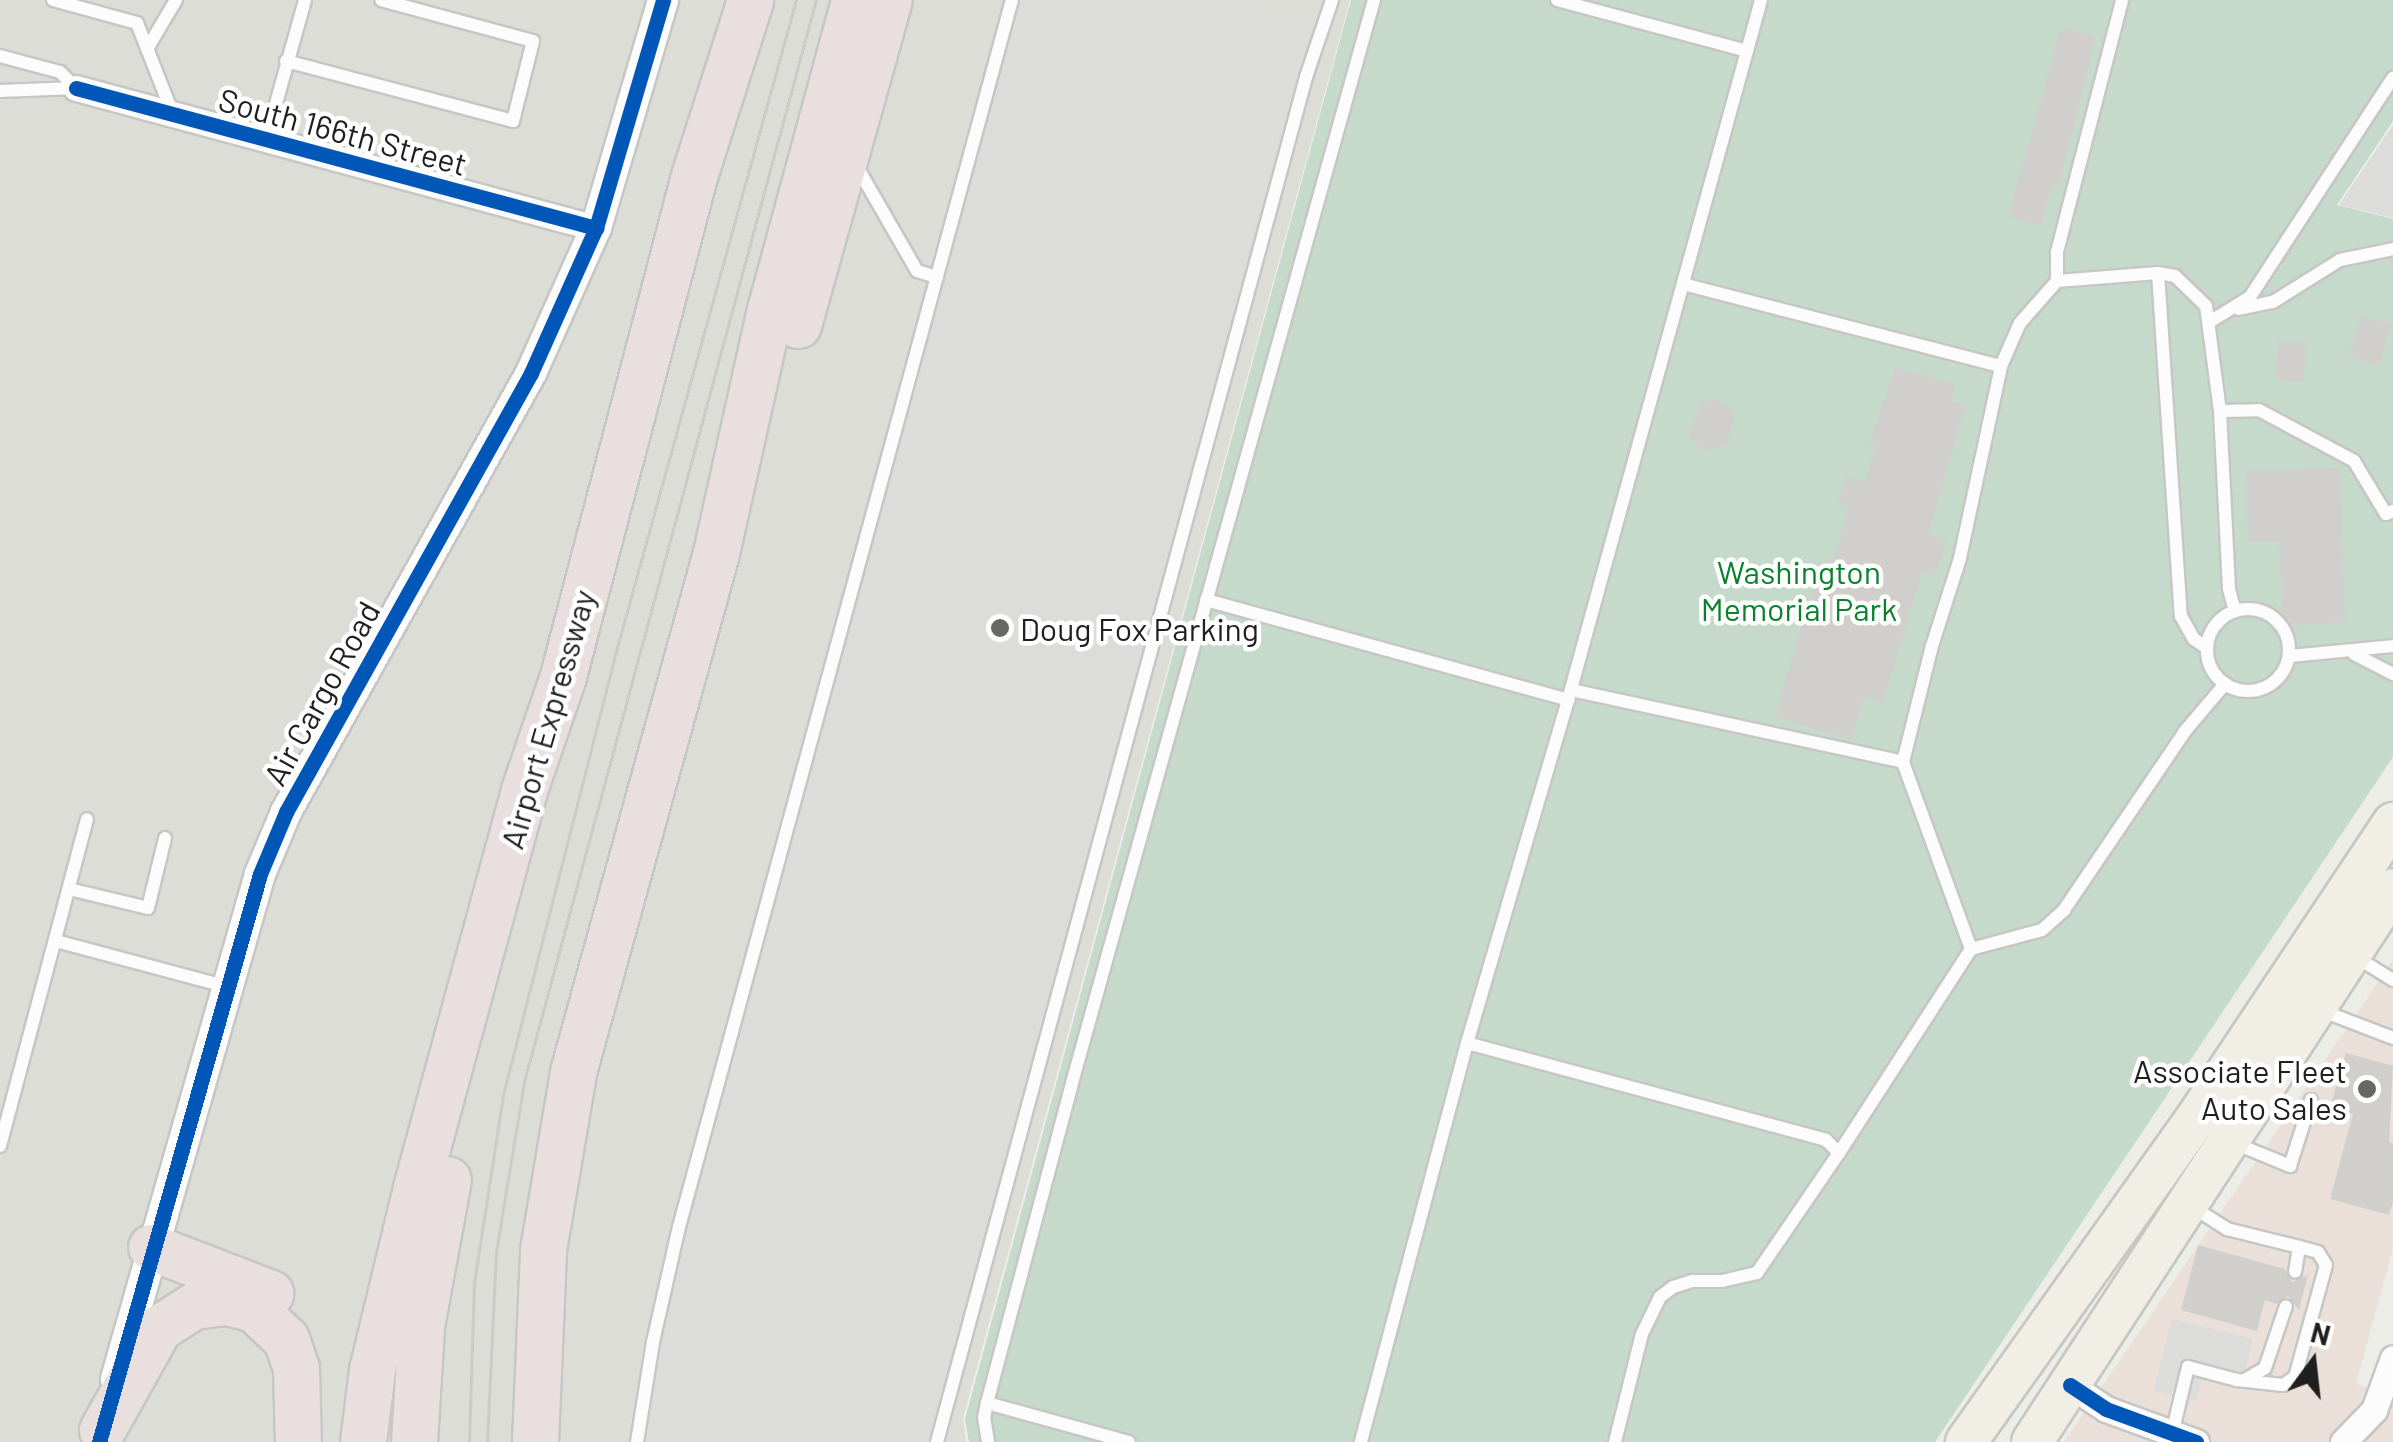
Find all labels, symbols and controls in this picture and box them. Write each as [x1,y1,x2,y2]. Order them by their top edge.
street label: South 166th Street [215,79,471,183]
park label: Washington Memorial Park [1701,553,1897,628]
street label: Airport Expressway [492,585,602,853]
street label: Air Cargo Road [255,594,387,792]
place label: Doug Fox Parking [1020,609,1259,647]
marker: Doug Fox Parking [989,617,1011,639]
place label: Associate Fleet Auto Sales [2133,1052,2347,1127]
marker: Associate Fleet Auto Sales [2356,1078,2378,1100]
north arrow [2263,1312,2363,1412]
text: N [2307,1314,2334,1352]

